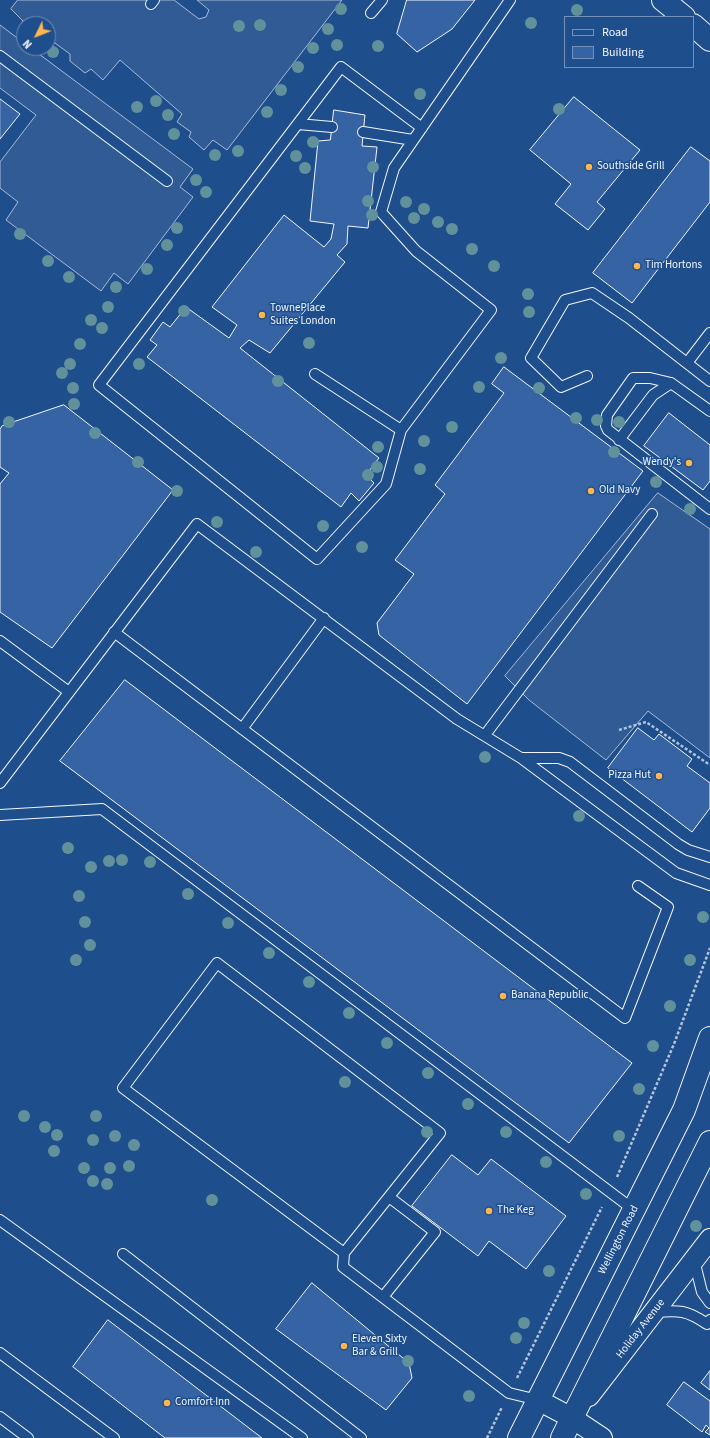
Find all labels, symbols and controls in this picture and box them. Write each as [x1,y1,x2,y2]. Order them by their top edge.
north arrow [16,16,56,56]
legend [564,16,694,68]
text: Road [602,24,628,41]
text: N [20,36,36,52]
text: Building [602,44,644,61]
place label: Southside Grill [597,160,665,174]
marker: Southside Grill [584,162,594,172]
place label: Tim Hortons [645,259,702,273]
marker: Tim Hortons [632,261,642,271]
place label: TownePlace Suites London [270,302,336,328]
marker: TownePlace Suites London [257,310,267,320]
place label: Wendy's [643,456,681,470]
marker: Wendy's [684,458,694,468]
place label: Old Navy [599,484,640,498]
marker: Old Navy [586,486,596,496]
place label: Pizza Hut [608,769,651,783]
marker: Pizza Hut [654,771,664,781]
place label: Banana Republic [511,989,589,1003]
marker: Banana Republic [498,991,508,1001]
street label: Wellington Road [596,1203,642,1277]
place label: The Keg [497,1204,534,1218]
marker: The Keg [484,1206,494,1216]
street label: Holiday Avenue [614,1297,668,1361]
place label: Eleven Sixty Bar & Grill [352,1333,407,1359]
marker: Eleven Sixty Bar & Grill [339,1341,349,1351]
place label: Comfort Inn [175,1396,230,1410]
marker: Comfort Inn [162,1398,172,1408]

